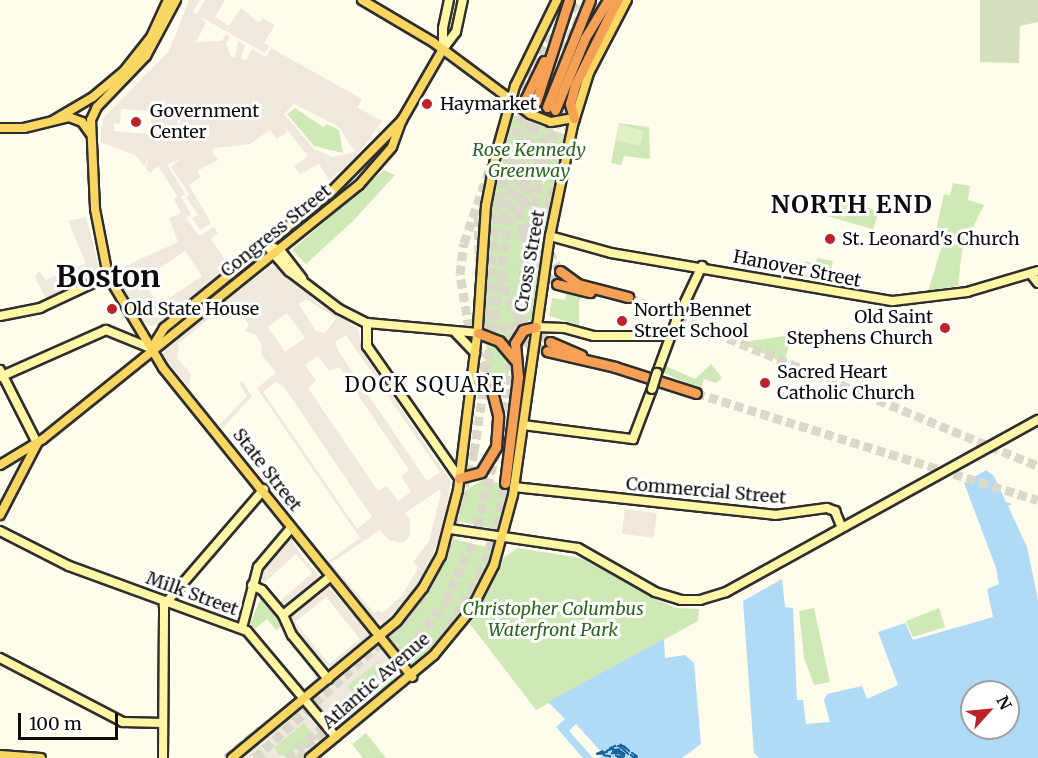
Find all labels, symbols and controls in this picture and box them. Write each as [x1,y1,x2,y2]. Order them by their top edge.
place label: Haymarket [440,93,537,115]
marker: Haymarket [418,95,436,113]
place label: Government Center [150,101,259,144]
marker: Government Center [127,113,145,131]
park label: Rose Kennedy Greenway [472,140,586,182]
street label: Congress Street [217,180,335,282]
district label: NORTH END [771,191,933,219]
street label: Cross Street [510,208,550,314]
place label: St. Leonard's Church [842,228,1020,250]
marker: St. Leonard's Church [823,232,837,246]
street label: Hanover Street [731,246,863,292]
district label: Boston [56,258,160,294]
place label: Old State House [124,298,259,320]
place label: North Bennet Street School [634,300,752,342]
marker: Old State House [105,302,119,316]
place label: Old Saint Stephens Church [787,307,933,350]
marker: North Bennet Street School [615,314,629,328]
marker: Old Saint Stephens Church [938,321,952,335]
place label: Sacred Heart Catholic Church [777,362,915,404]
district label: DOCK SQUARE [345,372,505,396]
marker: Sacred Heart Catholic Church [758,376,772,390]
street label: State Street [228,424,306,516]
street label: Commercial Street [625,473,787,509]
street label: Milk Street [143,567,241,621]
park label: Christopher Columbus Waterfront Park [462,599,644,642]
street label: Atlantic Avenue [318,628,434,734]
north arrow [960,680,1020,740]
text: N [992,693,1016,713]
scale bar [21,701,122,739]
text: 100 m [29,712,82,735]

